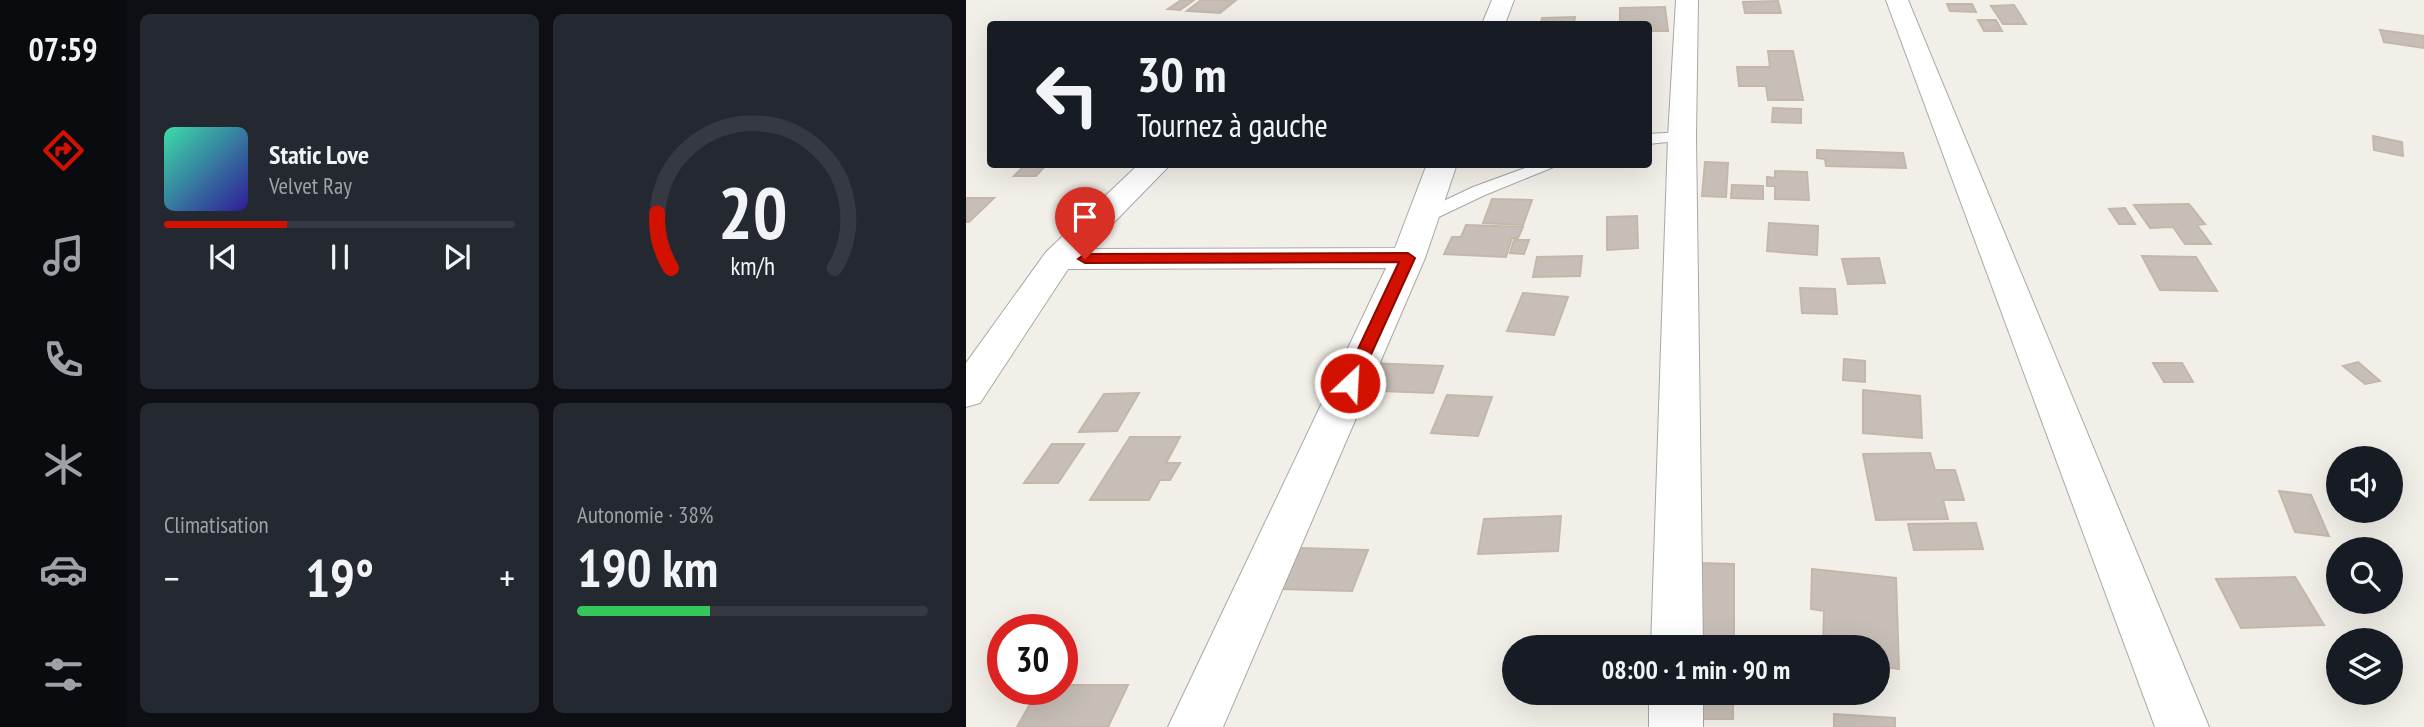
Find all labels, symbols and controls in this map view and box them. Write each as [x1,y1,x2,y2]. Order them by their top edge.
text: 07:59 [28,28,98,70]
text: 30 m [1137,42,1226,106]
icon: left [1022,49,1113,140]
text: Tournez à gauche [1137,104,1328,146]
icon: directions [39,126,88,175]
text: Static Love [269,138,369,171]
text: 20 [718,164,787,258]
text: Velvet Ray [269,171,352,200]
pin [1055,187,1115,259]
icon: arrive [1066,198,1104,236]
icon: music [39,231,88,280]
icon: previous [204,238,242,276]
icon: pause [321,238,359,276]
icon: next [438,238,476,276]
text: km/h [730,250,775,282]
icon: phone [39,335,88,384]
position arrow [1313,346,1387,420]
icon: climate [39,440,88,489]
map controls [2326,446,2403,705]
button: sound [2326,446,2403,523]
text: Autonomie · 38% [577,500,713,529]
text: Climatisation [164,510,269,539]
text: 190 km [577,534,718,601]
button: search [2326,537,2403,614]
text: 19° [305,544,374,611]
icon: car [39,545,88,594]
text: − [164,553,180,602]
text: + [499,553,515,602]
speed limit sign: 30 [987,614,1078,705]
button: layers [2326,628,2403,705]
icon: filters [39,650,88,699]
text: 08:00 · 1 min · 90 m [1602,653,1790,686]

